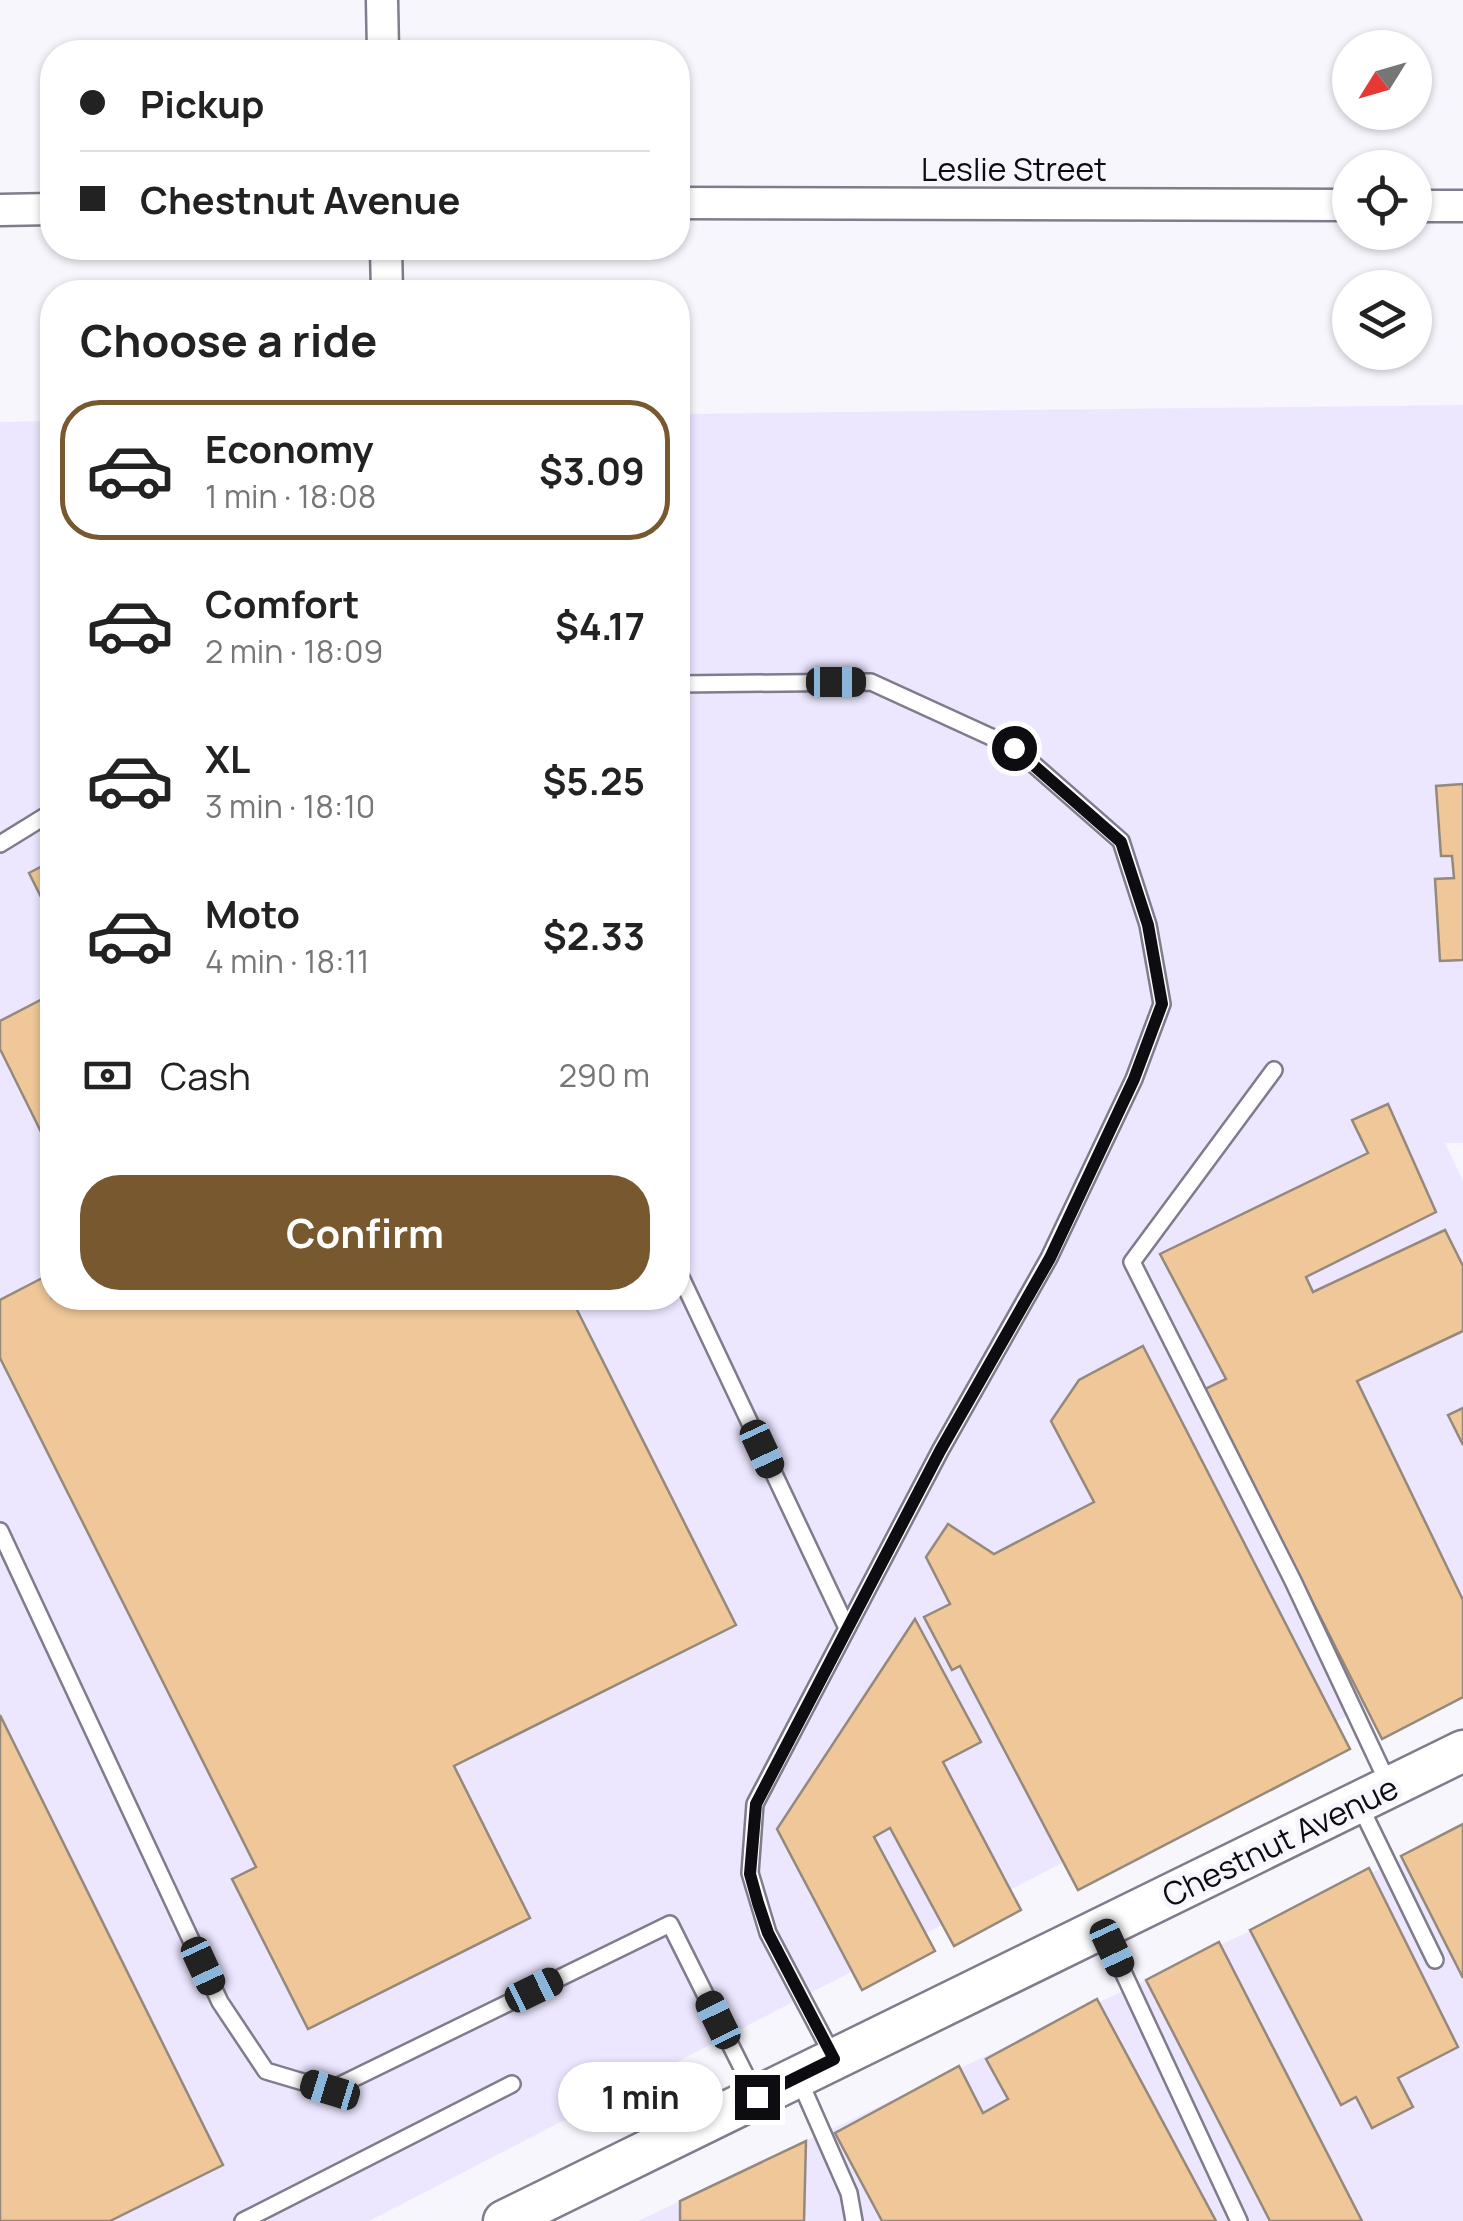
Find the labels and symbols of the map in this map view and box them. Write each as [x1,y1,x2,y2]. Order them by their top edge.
north arrow [1332,30,1432,130]
street label: Leslie Street [921,147,1107,191]
car [806,667,866,697]
route start [992,726,1037,771]
car [736,1415,788,1483]
street label: Chestnut Avenue [1155,1765,1405,1917]
car [1086,1914,1138,1982]
car [177,1932,229,2000]
car [500,1963,568,2017]
car [691,1986,745,2054]
callout: 1 min [557,2062,722,2132]
car [297,2067,363,2113]
route end [735,2075,780,2120]

